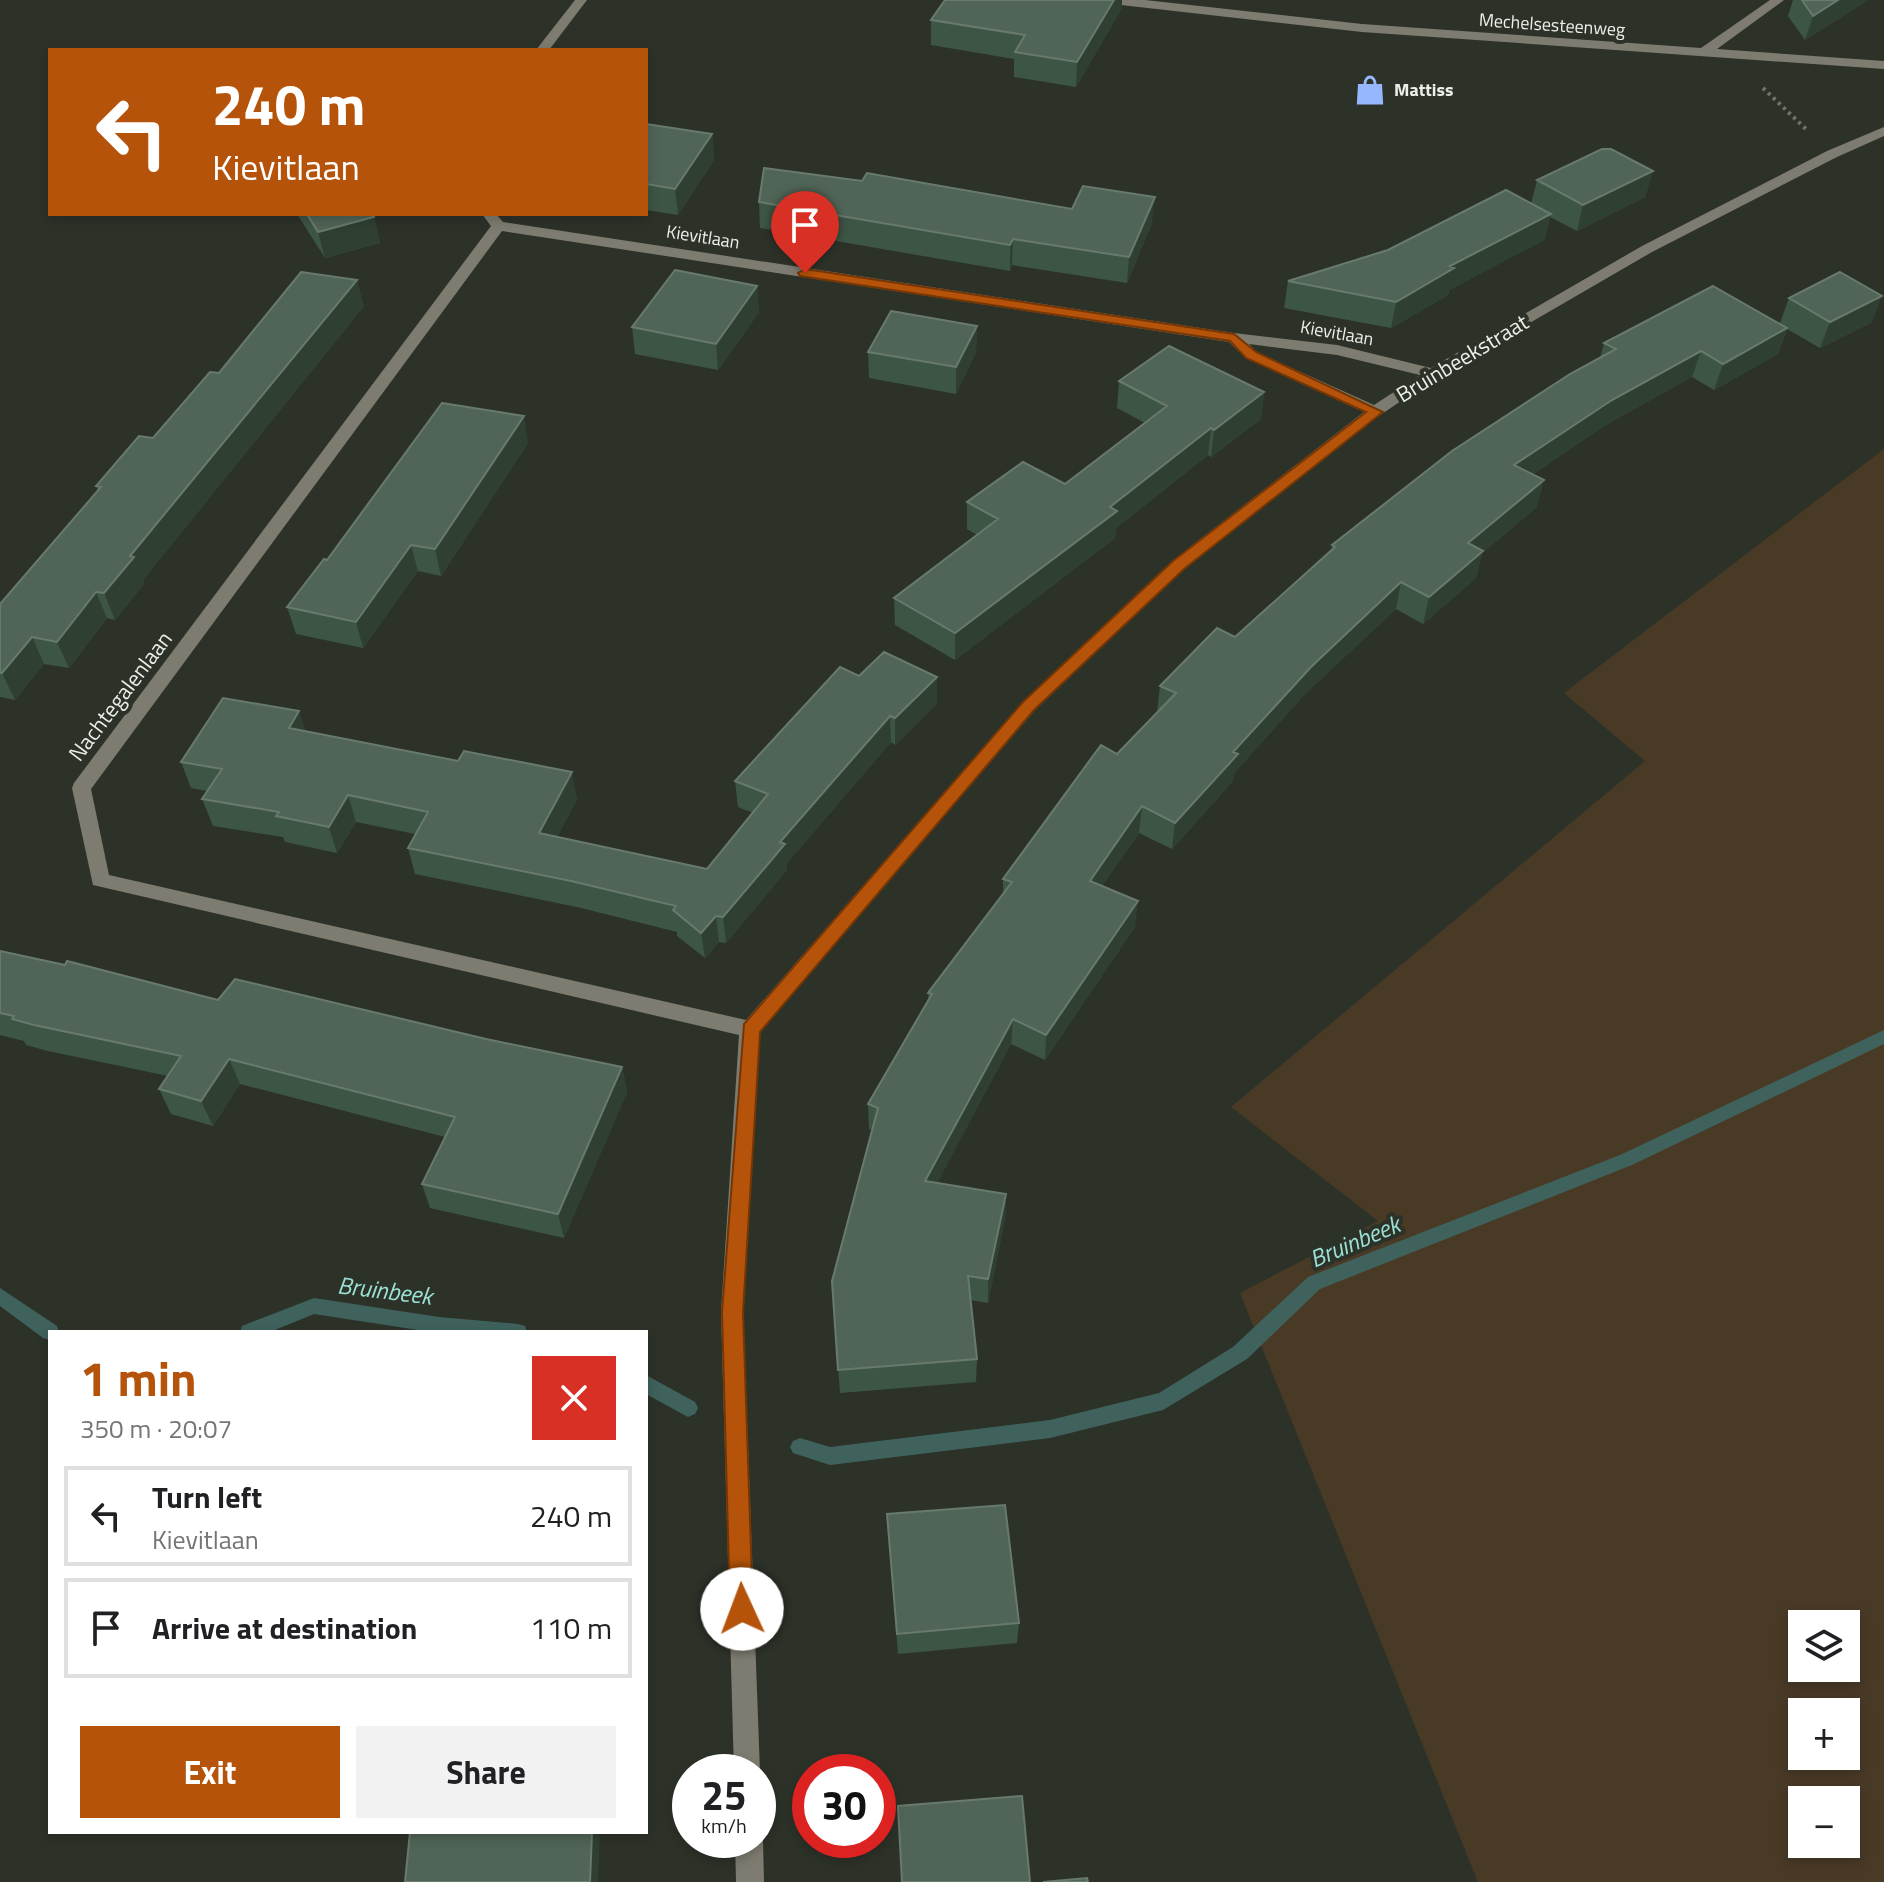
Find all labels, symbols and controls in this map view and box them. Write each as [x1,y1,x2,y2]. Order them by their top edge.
street label: Mechelsesteenweg [1478,6,1626,43]
text: 240 m [212,62,365,147]
shop icon: Mattiss [1353,73,1387,107]
place label: Mattiss [1394,76,1453,103]
icon: left [80,80,184,184]
text: Kievitlaan [212,139,360,194]
pin [771,191,839,273]
icon: arrive [783,203,827,247]
street label: Kievitlaan [664,217,742,256]
street label: Bruinbeekstraat [1389,305,1535,411]
street label: Kievitlaan [1298,313,1376,352]
street label: Nachtegalenlaan [60,624,180,768]
water label: Bruinbeek [1304,1205,1408,1276]
water label: Bruinbeek [336,1266,438,1314]
text: 1 min [80,1342,197,1415]
button: close [532,1356,616,1440]
text: 350 m · 20:07 [80,1409,232,1448]
text: Turn left [152,1474,262,1520]
text: 240 m [530,1493,612,1539]
icon: left [84,1494,128,1538]
text: Kievitlaan [152,1520,259,1559]
position arrow [700,1567,784,1651]
text: Arrive at destination [152,1605,417,1651]
text: 110 m [530,1605,612,1651]
icon: arrive [84,1606,128,1650]
map controls [1788,1610,1860,1858]
button: layers [1788,1610,1860,1682]
button: + [1788,1698,1860,1770]
button: Exit [80,1726,340,1818]
button: Share [356,1726,616,1818]
speed limit sign: 30 [792,1754,896,1858]
text: 25 [702,1765,746,1826]
button: − [1788,1786,1860,1858]
text: km/h [701,1810,747,1841]

